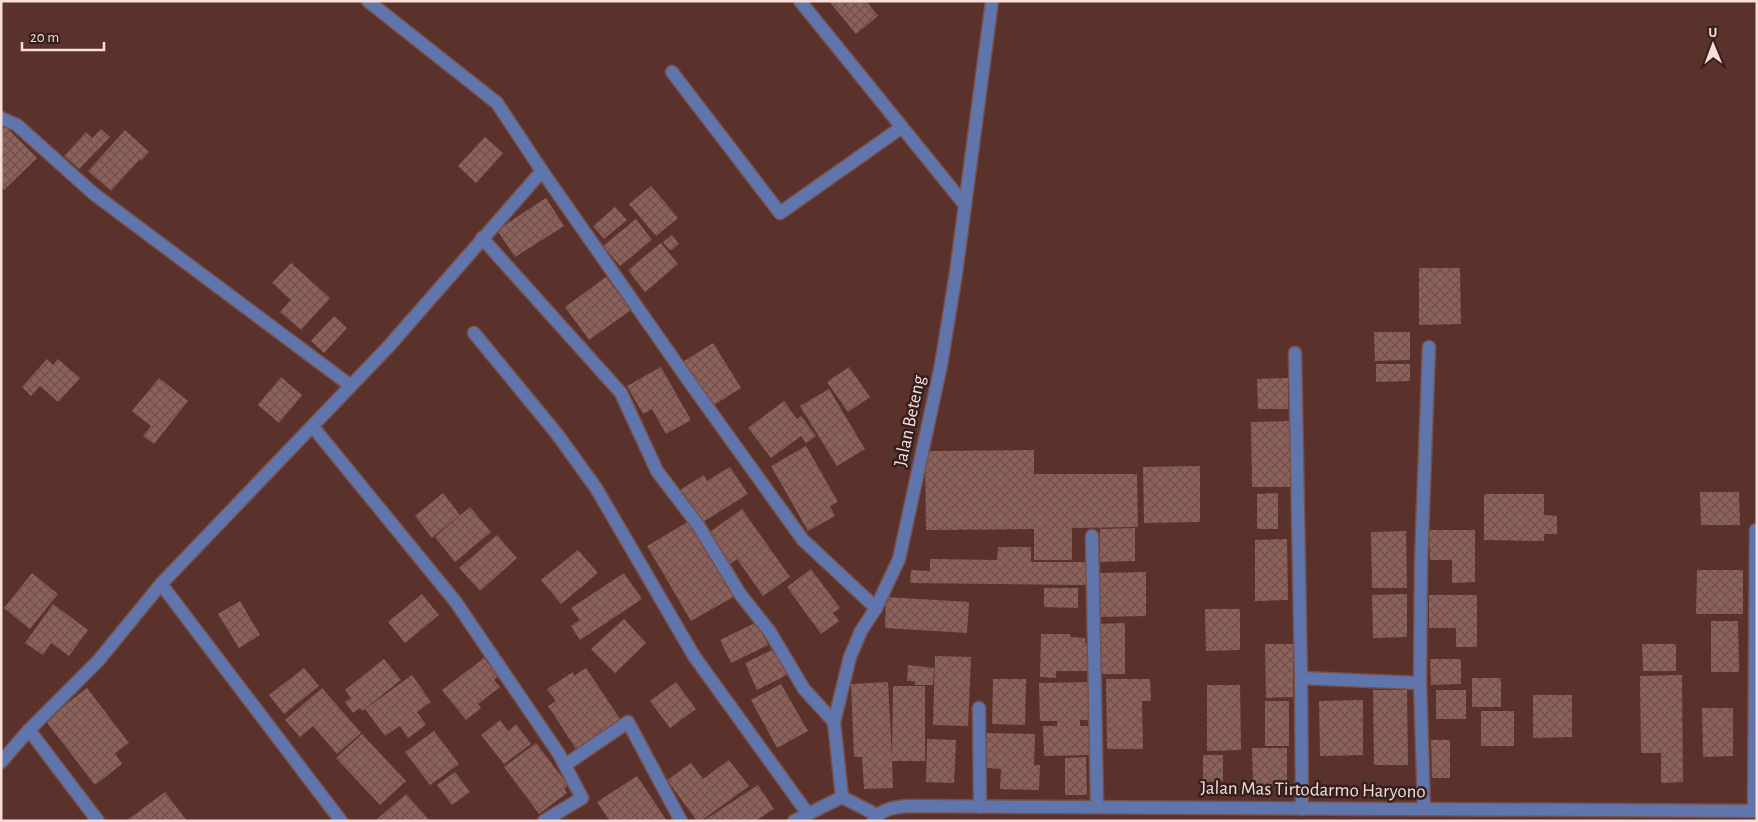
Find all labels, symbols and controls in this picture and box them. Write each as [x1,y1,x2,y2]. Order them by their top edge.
scale bar [22,20,105,52]
north arrow [1688,20,1738,70]
text: U [1708,26,1717,40]
text: 20 m [30,30,59,45]
street label: Jalan Beteng [891,373,929,468]
street label: Jalan Mas Tirtodarmo Haryono [1200,779,1426,801]

